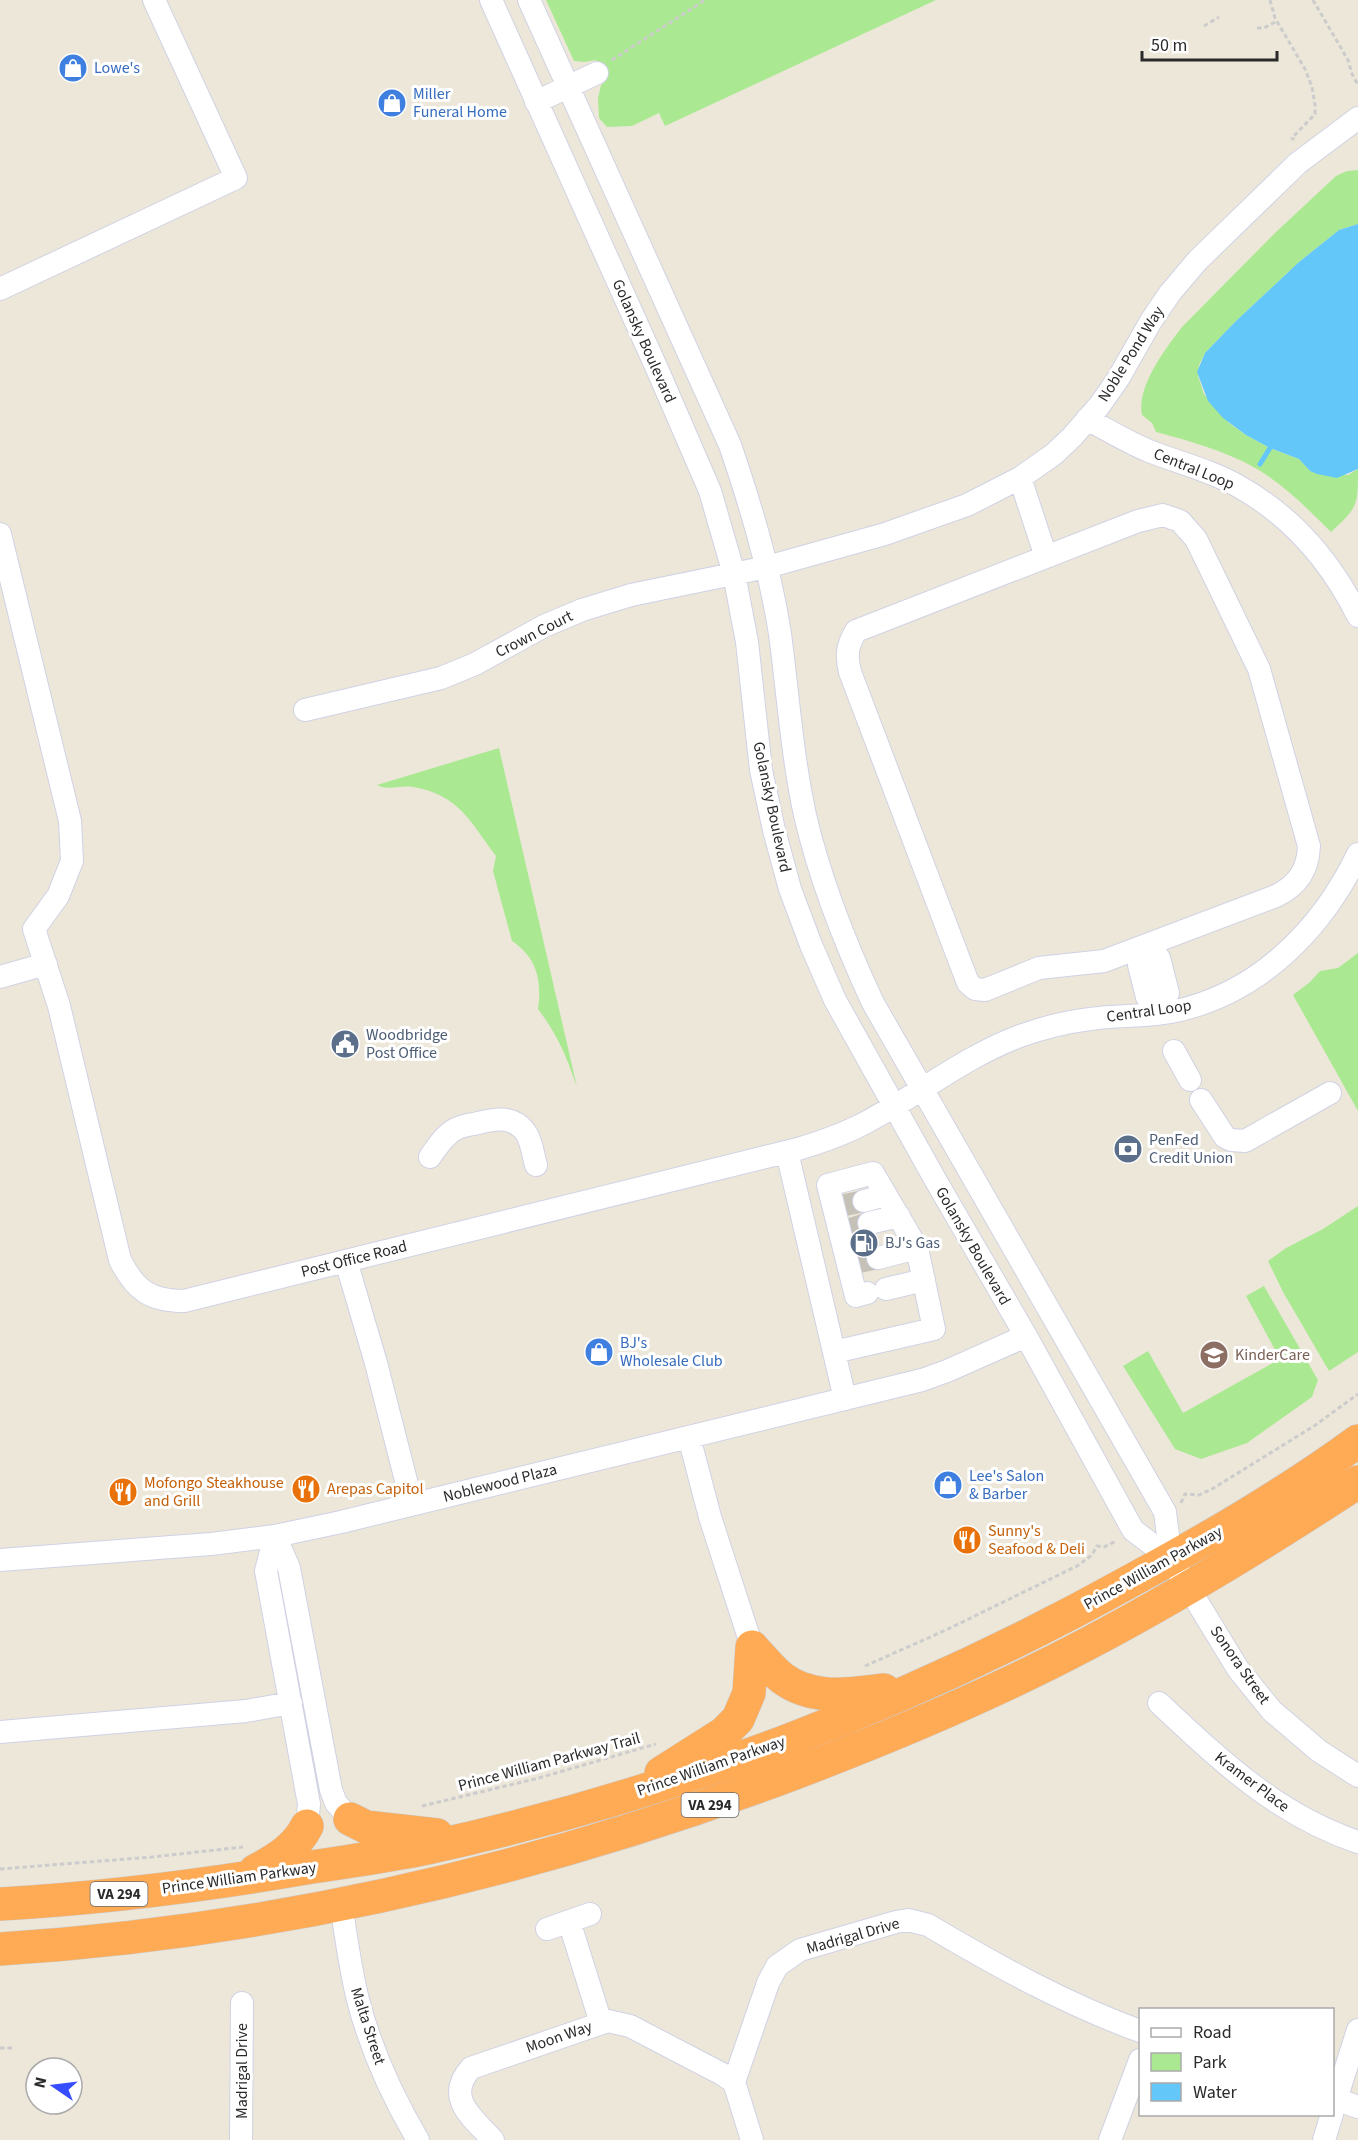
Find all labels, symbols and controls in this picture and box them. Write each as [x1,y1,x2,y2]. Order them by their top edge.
scale bar [1142,24,1277,62]
text: 50 m [1151,33,1187,58]
shop icon: Lowe's [57,52,89,84]
place label: Lowe's [94,57,140,79]
place label: Miller Funeral Home [413,83,507,123]
shop icon: Miller Funeral Home [376,87,408,119]
street label: Golansky Boulevard [607,276,681,406]
street label: Noble Pond Way [1093,301,1170,406]
street label: Central Loop [1150,443,1238,495]
street label: Crown Court [492,605,577,663]
street label: Golansky Boulevard [747,740,797,874]
street label: Central Loop [1105,994,1193,1028]
place label: Woodbridge Post Office [366,1024,448,1064]
public building icon: Woodbridge Post Office [329,1028,361,1060]
place label: PenFed Credit Union [1149,1129,1233,1169]
bank icon: PenFed Credit Union [1112,1133,1144,1165]
street label: Golansky Boulevard [930,1183,1016,1309]
fuel station icon: BJ's Gas [848,1227,880,1259]
place label: BJ's Gas [885,1232,940,1254]
street label: Post Office Road [299,1235,409,1283]
place label: BJ's Wholesale Club [620,1332,723,1372]
shop icon: BJ's Wholesale Club [583,1336,615,1368]
school or university icon: KinderCare [1198,1339,1230,1371]
place label: KinderCare [1235,1344,1310,1366]
street label: Noblewood Plaza [441,1458,559,1508]
place label: Lee's Salon & Barber [969,1465,1044,1505]
shop icon: Lee's Salon & Barber [932,1469,964,1501]
place label: Mofongo Steakhouse and Grill [144,1472,284,1512]
restaurant icon: Arepas Capitol [290,1473,322,1505]
restaurant icon: Mofongo Steakhouse and Grill [107,1476,139,1508]
place label: Arepas Capitol [327,1478,424,1500]
place label: Sunny's Seafood & Deli [988,1520,1085,1560]
street label: Prince William Parkway [1080,1520,1227,1615]
restaurant icon: Sunny's Seafood & Deli [951,1524,983,1556]
street label: Sonora Street [1205,1621,1275,1709]
street label: Prince William Parkway Trail [456,1727,642,1797]
street label: Prince William Parkway [634,1730,789,1802]
street label: Kramer Place [1210,1747,1294,1817]
road number: VA 294 [682,1793,738,1817]
street label: Prince William Parkway [161,1856,318,1900]
road number: VA 294 [90,1882,148,1906]
street label: Madrigal Drive [804,1912,902,1960]
street label: Malta Street [345,1984,391,2068]
legend [1139,2008,1334,2116]
street label: Moon Way [523,2015,596,2059]
text: Road [1193,2020,1232,2045]
street label: Madrigal Drive [231,2023,253,2119]
text: Park [1193,2050,1227,2075]
north arrow [24,2056,84,2116]
text: N [28,2075,52,2090]
text: Water [1193,2080,1237,2105]

